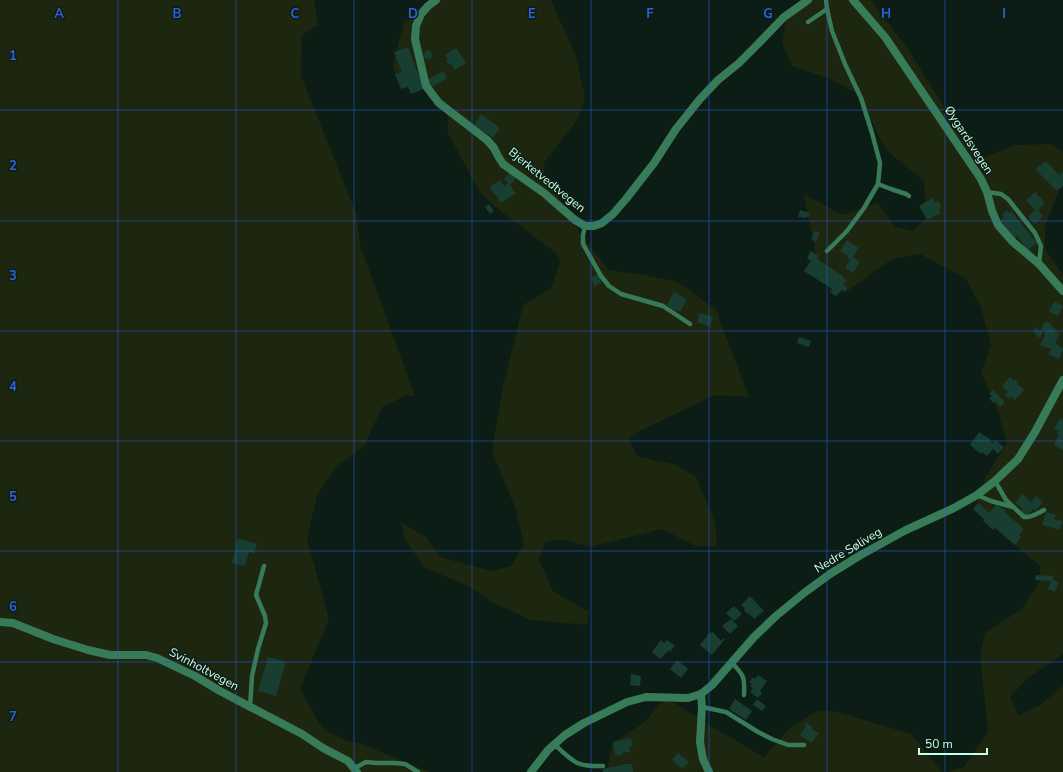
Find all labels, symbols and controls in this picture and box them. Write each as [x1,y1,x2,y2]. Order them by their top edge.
text: A [54,5,64,23]
text: B [173,5,182,23]
text: C [291,5,300,23]
text: D [408,5,418,23]
text: E [528,5,536,23]
text: F [646,5,654,23]
text: G [763,5,773,23]
text: H [881,5,891,23]
text: I [1002,5,1006,23]
text: 1 [9,47,17,65]
street label: Øygardsvegen [941,103,997,177]
street label: Bjerketvedtvegen [505,144,589,216]
text: 2 [9,157,17,175]
text: 3 [9,267,17,285]
text: 4 [9,378,17,396]
text: 5 [9,488,17,506]
street label: Nedre Søliveg [811,524,885,576]
text: 6 [9,598,17,616]
street label: Svinholtvegen [166,644,242,694]
text: 7 [9,708,17,726]
scale bar [919,730,987,756]
text: 50 m [925,736,953,752]

